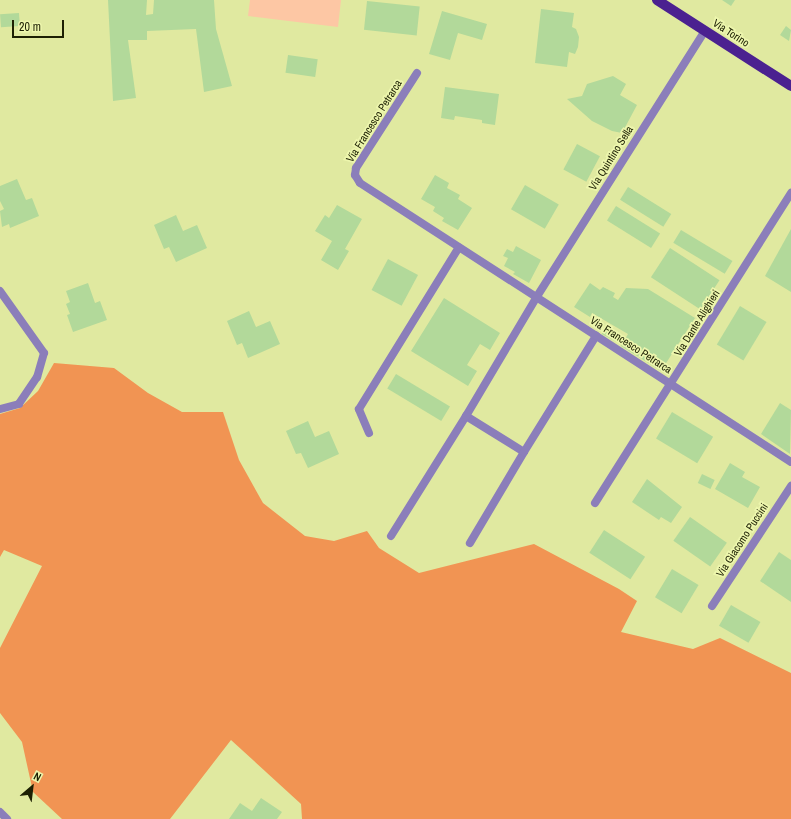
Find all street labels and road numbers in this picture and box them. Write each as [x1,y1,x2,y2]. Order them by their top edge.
street label: Via Torino [710,16,752,50]
street label: Via Francesco Petrarca [343,77,405,165]
street label: Via Quintino Sella [586,124,636,192]
street label: Via Dante Alighieri [671,287,723,359]
street label: Via Francesco Petrarca [588,314,674,376]
street label: Via Giacomo Puccini [713,501,771,579]

